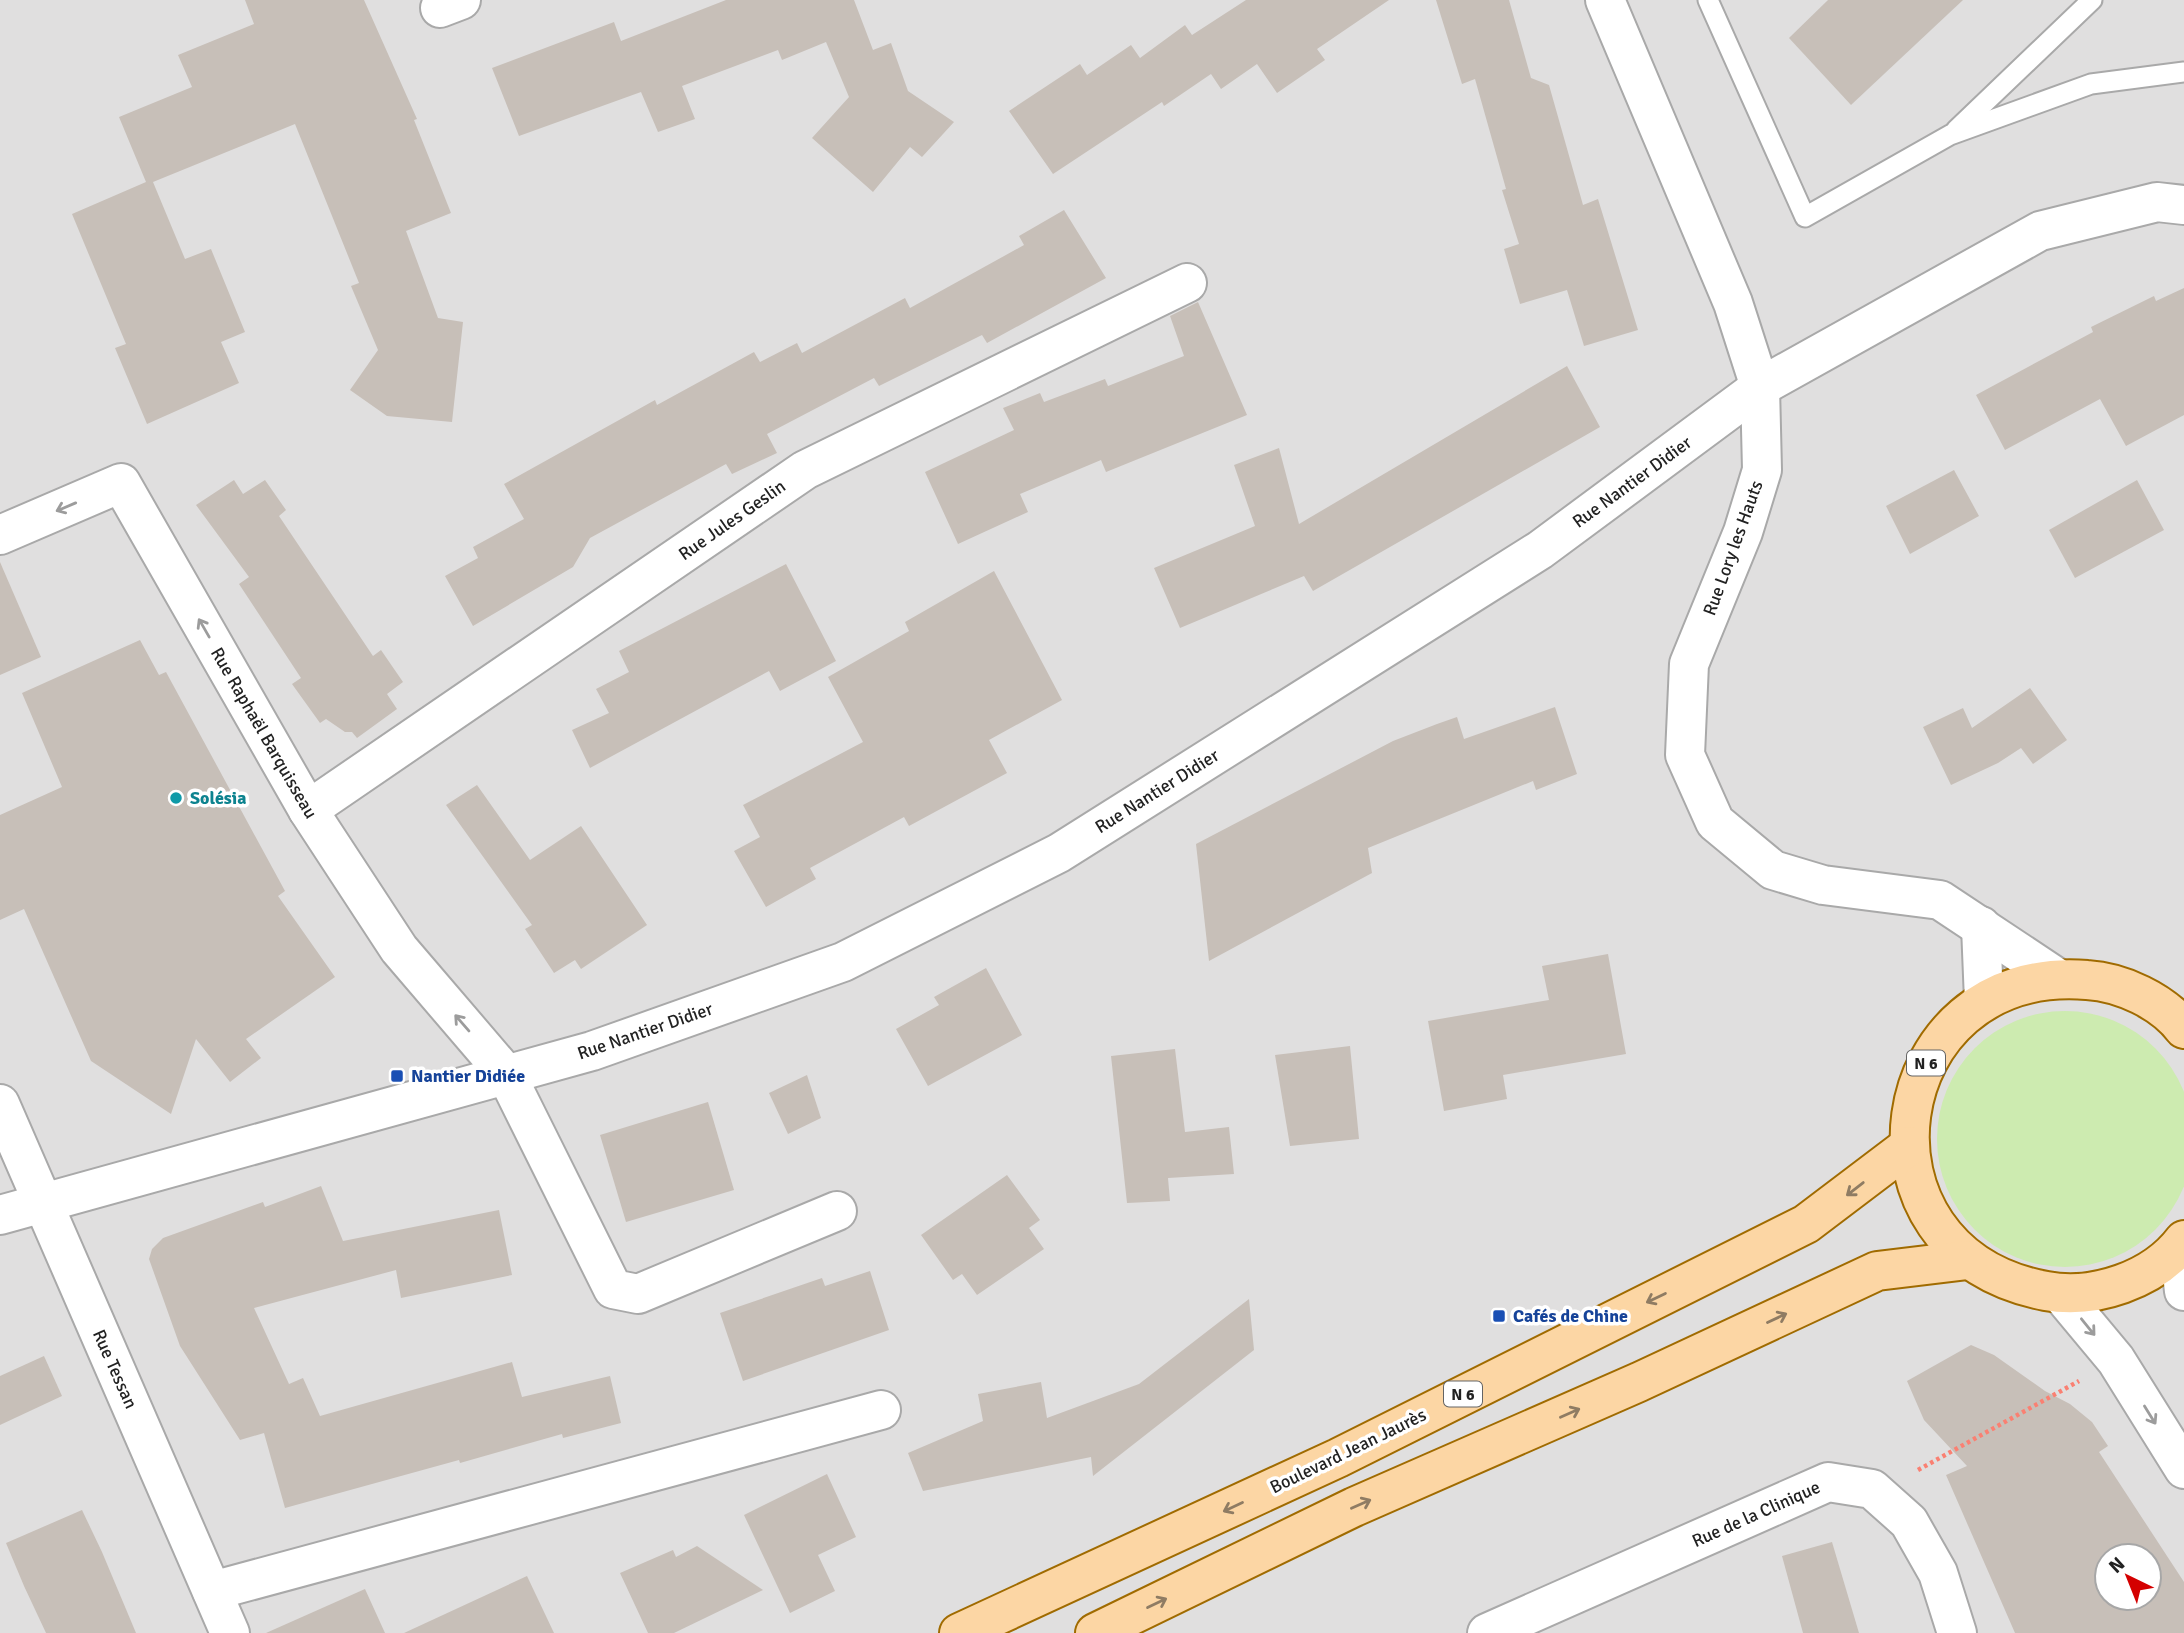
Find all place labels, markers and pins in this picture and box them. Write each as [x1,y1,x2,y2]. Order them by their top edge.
place label: Solésia [190,787,246,809]
marker: Solésia [168,790,184,806]
place label: Nantier Didiée [411,1065,525,1087]
marker: Nantier Didiée [389,1068,405,1084]
place label: Cafés de Chine [1513,1305,1628,1327]
marker: Cafés de Chine [1491,1308,1507,1324]

